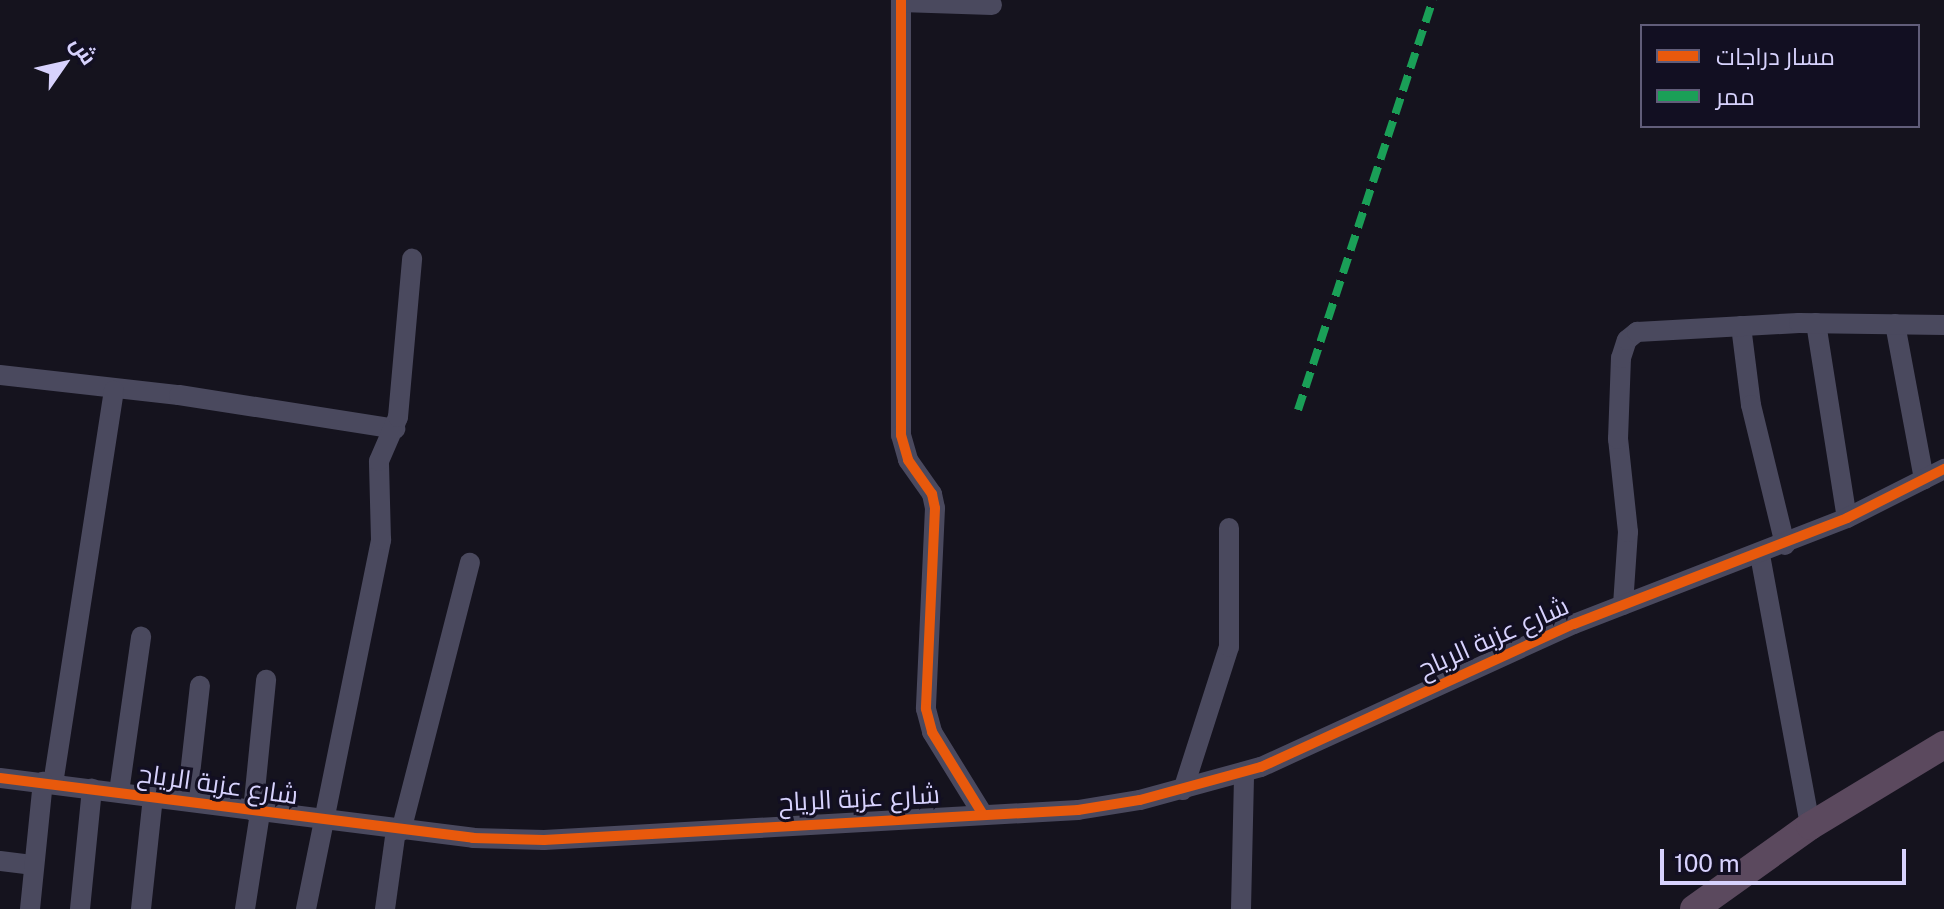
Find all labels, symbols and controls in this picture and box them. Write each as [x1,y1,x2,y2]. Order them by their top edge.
north arrow [24,24,104,104]
legend [1640,24,1920,128]
text: ش [65,32,103,70]
text: مسار دراجات [1716,42,1835,70]
text: ممر [1716,82,1755,110]
street label: شارع عزبة الرياح [1413,590,1573,684]
street label: شارع عزبة الرياح [136,757,300,811]
street label: شارع عزبة الرياح [777,778,941,818]
scale bar [1664,833,1910,883]
text: 100 m [1674,849,1740,877]

